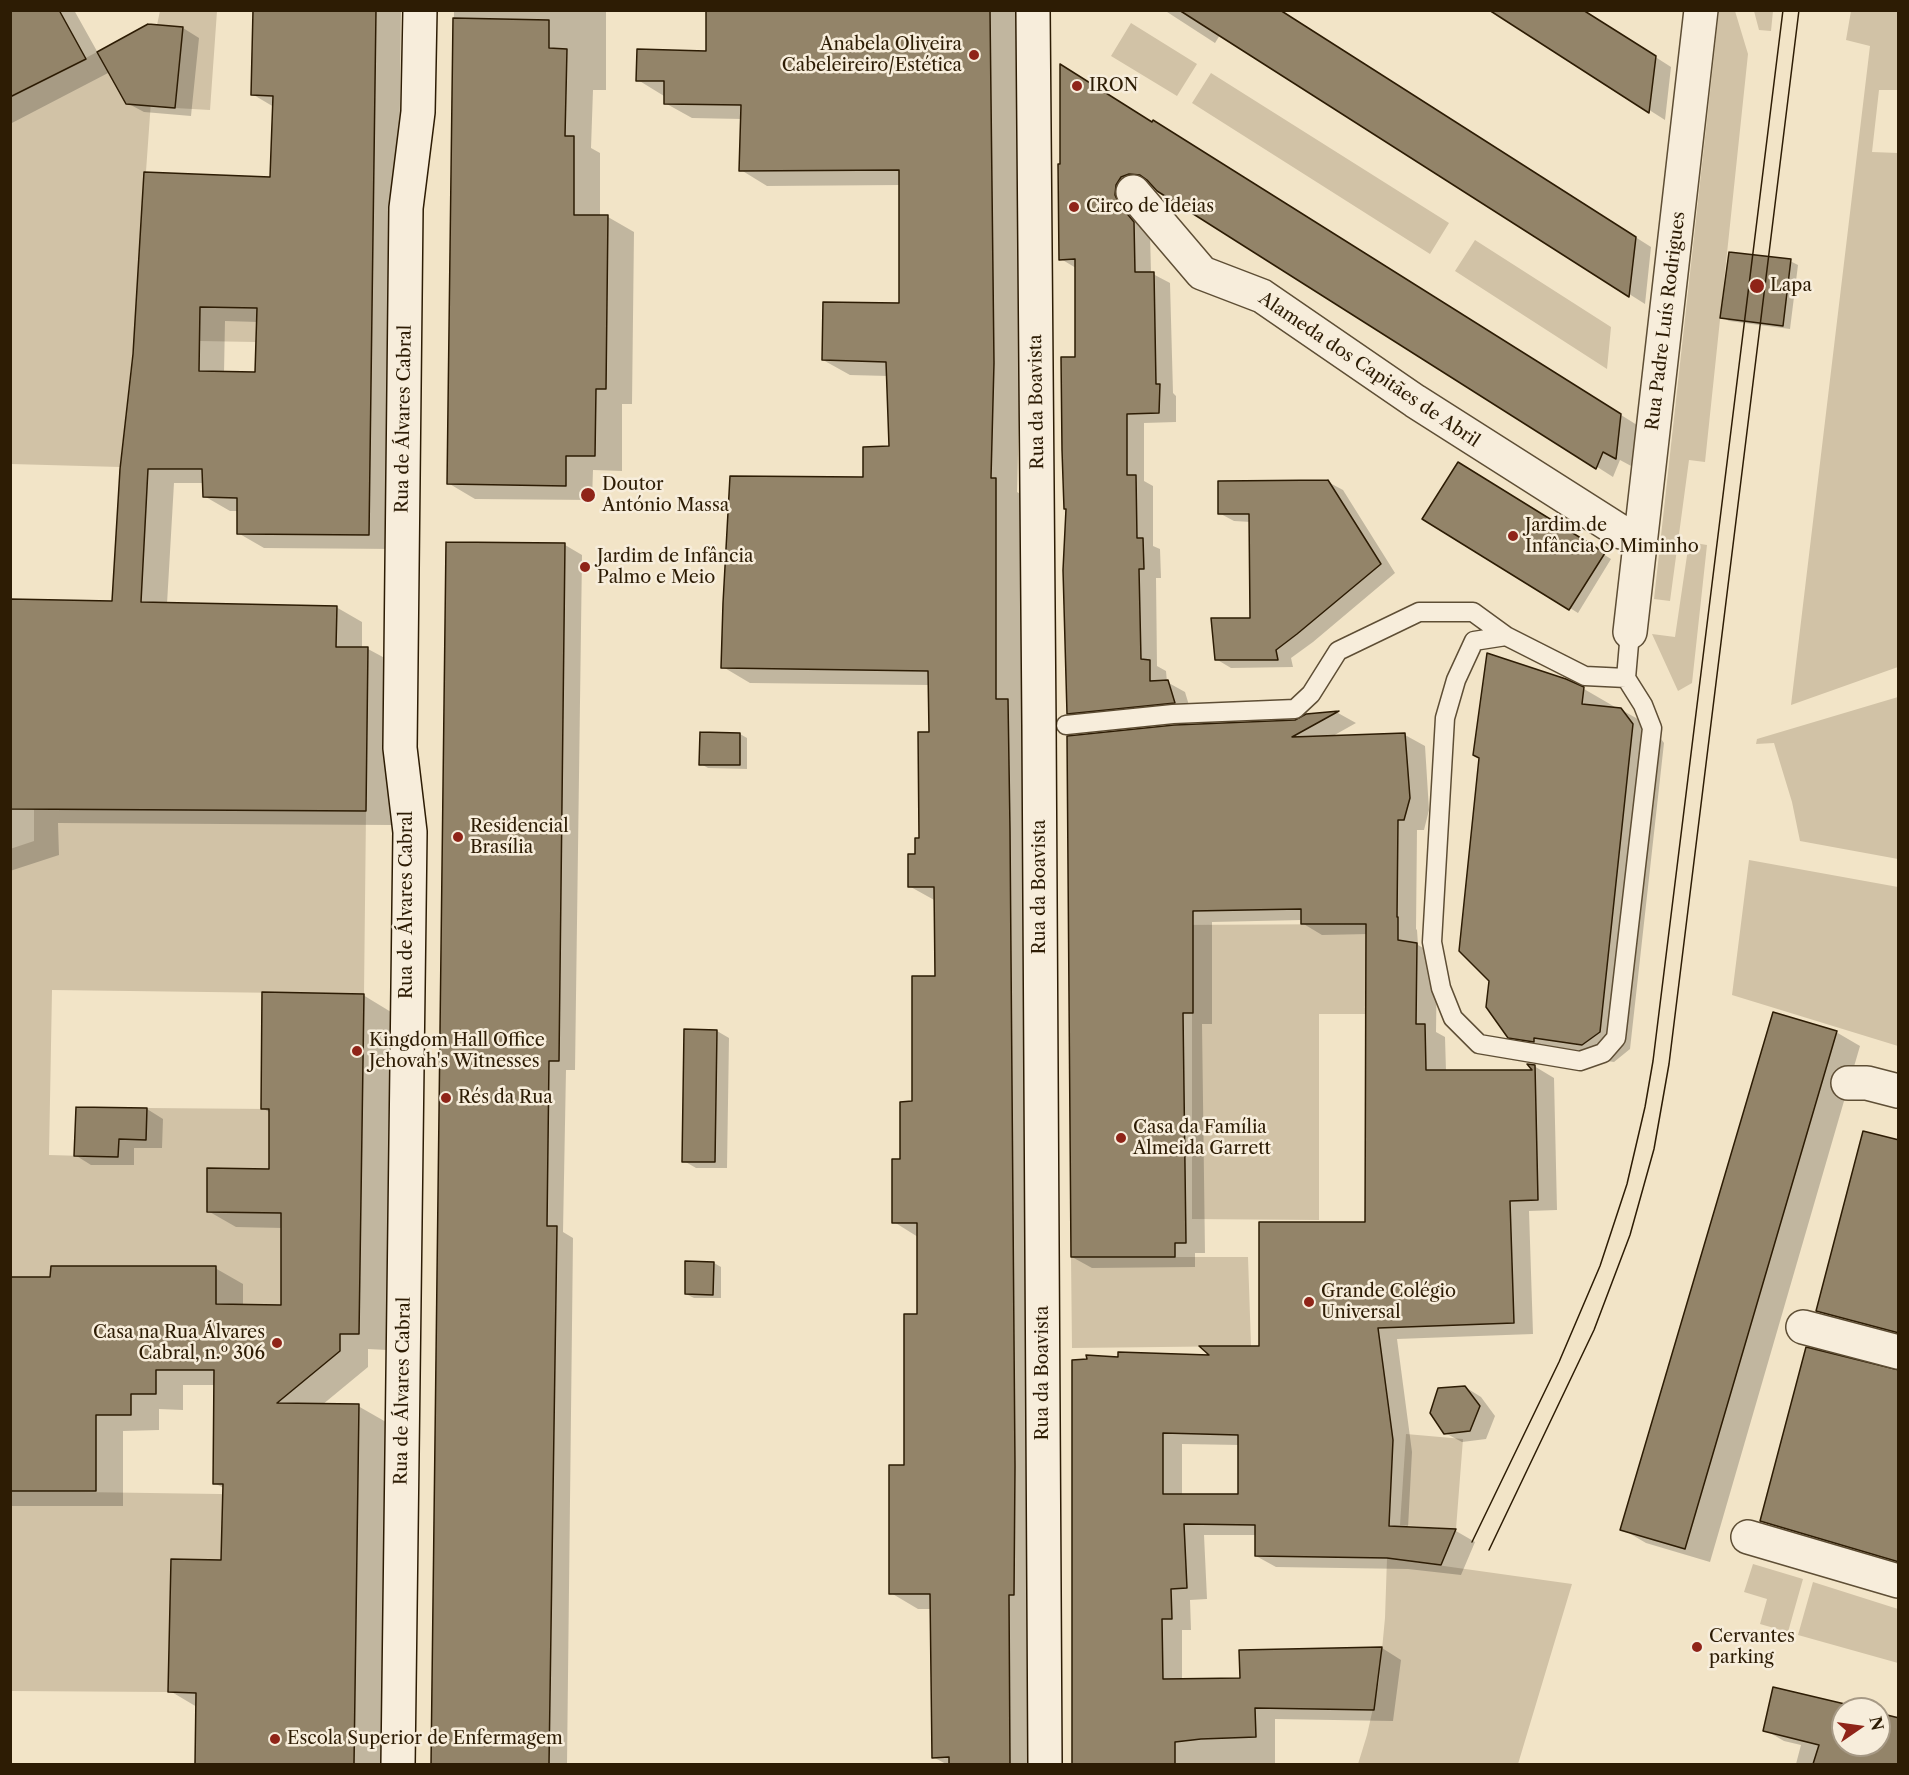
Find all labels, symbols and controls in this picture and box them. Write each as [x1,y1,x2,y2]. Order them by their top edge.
place label: Anabela Oliveira Cabeleireiro/Estética [782,34,962,76]
marker: Anabela Oliveira Cabeleireiro/Estética [967,48,981,62]
place label: IRON [1089,75,1138,97]
marker: IRON [1070,79,1084,93]
place label: Circo de Ideias [1086,196,1214,218]
marker: Circo de Ideias [1067,200,1081,214]
street label: Rua Padre Luís Rodrigues [1642,210,1690,432]
place label: Lapa [1770,275,1812,297]
marker: Lapa [1748,277,1766,295]
street label: Alameda dos Capitães de Abril [1254,288,1484,452]
street label: Rua de Álvares Cabral [392,325,416,513]
street label: Rua da Boavista [1025,334,1049,470]
place label: Doutor António Massa [602,474,729,516]
marker: Doutor António Massa [579,486,597,504]
place label: Jardim de Infância O Miminho [1525,515,1699,558]
marker: Jardim de Infância O Miminho [1506,529,1520,543]
place label: Jardim de Infância Palmo e Meio [597,546,753,588]
marker: Jardim de Infância Palmo e Meio [578,560,592,574]
street label: Rua de Álvares Cabral [396,811,418,999]
place label: Residencial Brasília [470,816,569,858]
street label: Rua da Boavista [1029,819,1051,955]
marker: Residencial Brasília [451,830,465,844]
place label: Kingdom Hall Office Jehovah's Witnesses [369,1030,545,1072]
marker: Kingdom Hall Office Jehovah's Witnesses [350,1044,364,1058]
place label: Rés da Rua [458,1087,553,1109]
marker: Rés da Rua [439,1091,453,1105]
place label: Casa da Família Almeida Garrett [1133,1117,1271,1160]
marker: Casa da Família Almeida Garrett [1114,1131,1128,1145]
place label: Grande Colégio Universal [1321,1281,1456,1324]
marker: Grande Colégio Universal [1302,1295,1316,1309]
street label: Rua de Álvares Cabral [391,1297,415,1485]
street label: Rua da Boavista [1032,1305,1054,1441]
place label: Casa na Rua Álvares Cabral, n.º 306 [93,1322,265,1364]
marker: Casa na Rua Álvares Cabral, n.º 306 [270,1336,284,1350]
place label: Cervantes parking [1709,1626,1795,1668]
marker: Cervantes parking [1690,1640,1704,1654]
north arrow [1831,1697,1891,1757]
text: N [1865,1714,1888,1732]
place label: Escola Superior de Enfermagem [287,1728,563,1750]
marker: Escola Superior de Enfermagem [268,1732,282,1746]

